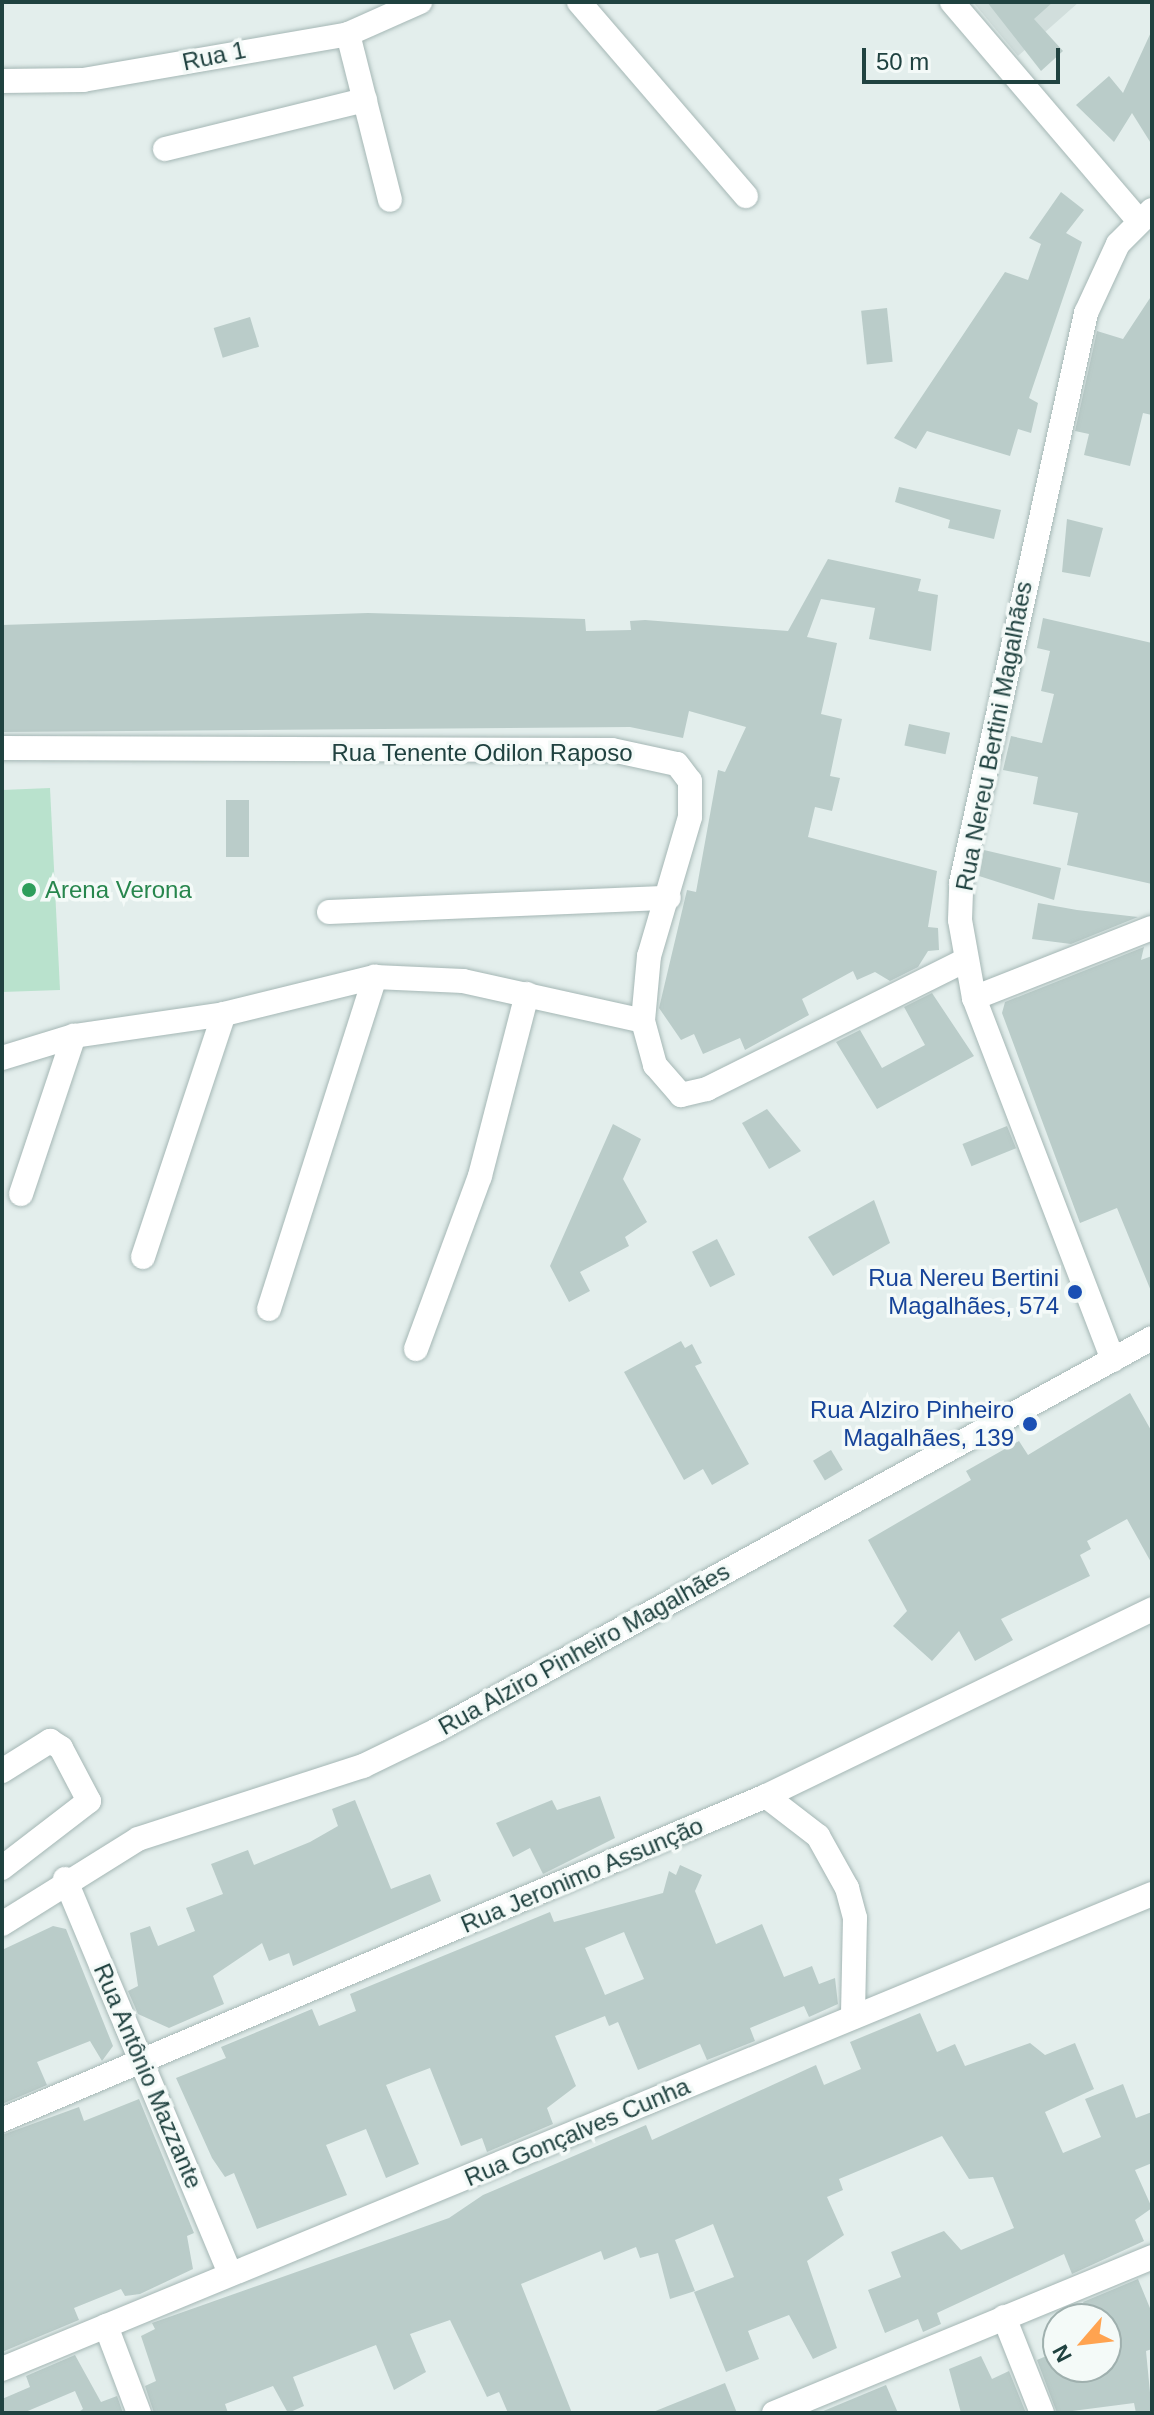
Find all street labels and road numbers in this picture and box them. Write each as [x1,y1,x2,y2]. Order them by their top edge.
street label: Rua 1 [180,35,248,77]
street label: Rua Nereu Bertini Magalhães [950,579,1038,893]
street label: Rua Tenente Odilon Raposo [331,739,633,767]
street label: Rua Alziro Pinheiro Magalhães [433,1557,735,1741]
street label: Rua Jeronimo Assunção [456,1811,708,1939]
street label: Rua Antônio Mazzante [87,1959,209,2193]
street label: Rua Gonçalves Cunha [460,2072,694,2192]

